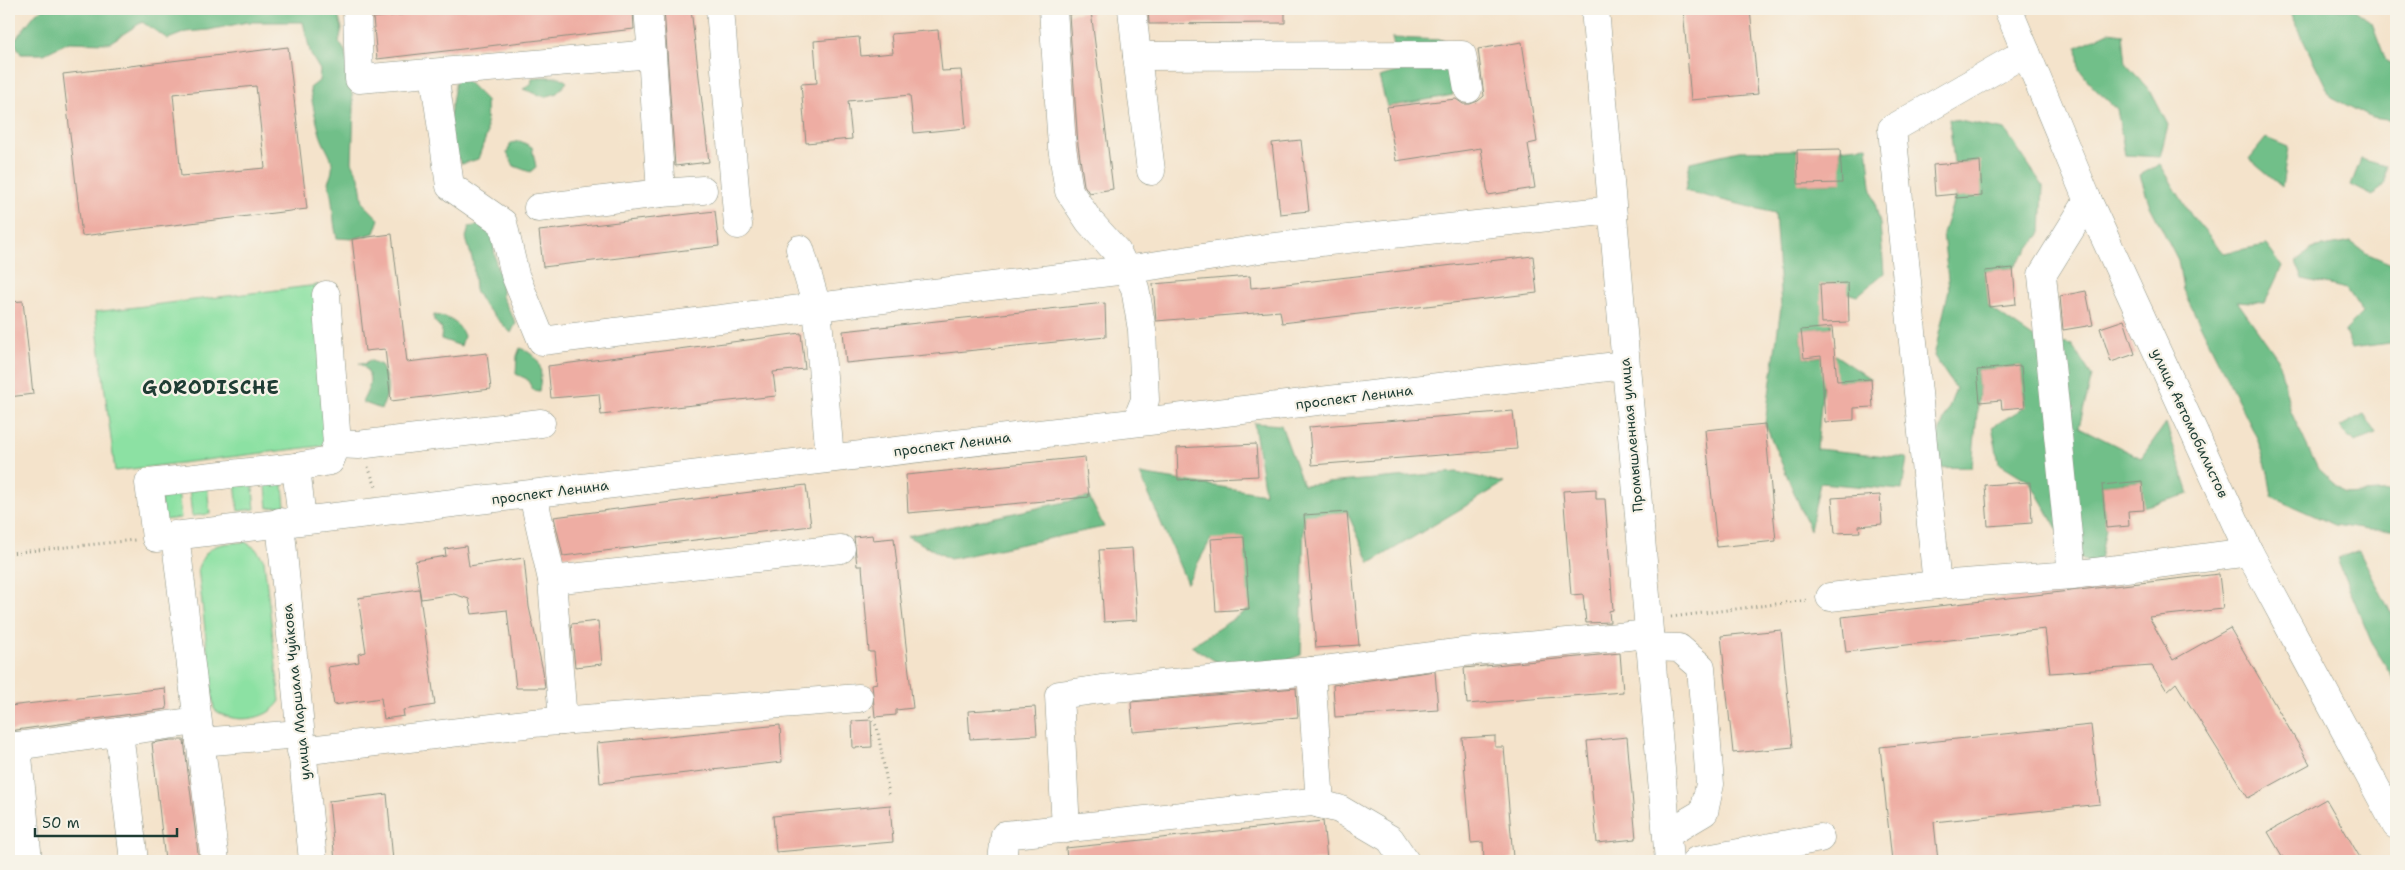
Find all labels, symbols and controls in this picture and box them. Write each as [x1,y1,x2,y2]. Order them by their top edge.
street label: улица Автомобилистов [2147,345,2233,501]
street label: Промышленная улица [1615,357,1647,513]
district label: GORODISCHE [142,375,280,400]
street label: проспект Ленина [1294,381,1414,413]
street label: проспект Ленина [892,428,1012,460]
street label: проспект Ленина [490,476,610,508]
street label: улица Маршала Чуйкова [278,603,314,781]
scale bar [35,805,178,837]
text: 50 m [42,813,80,833]

